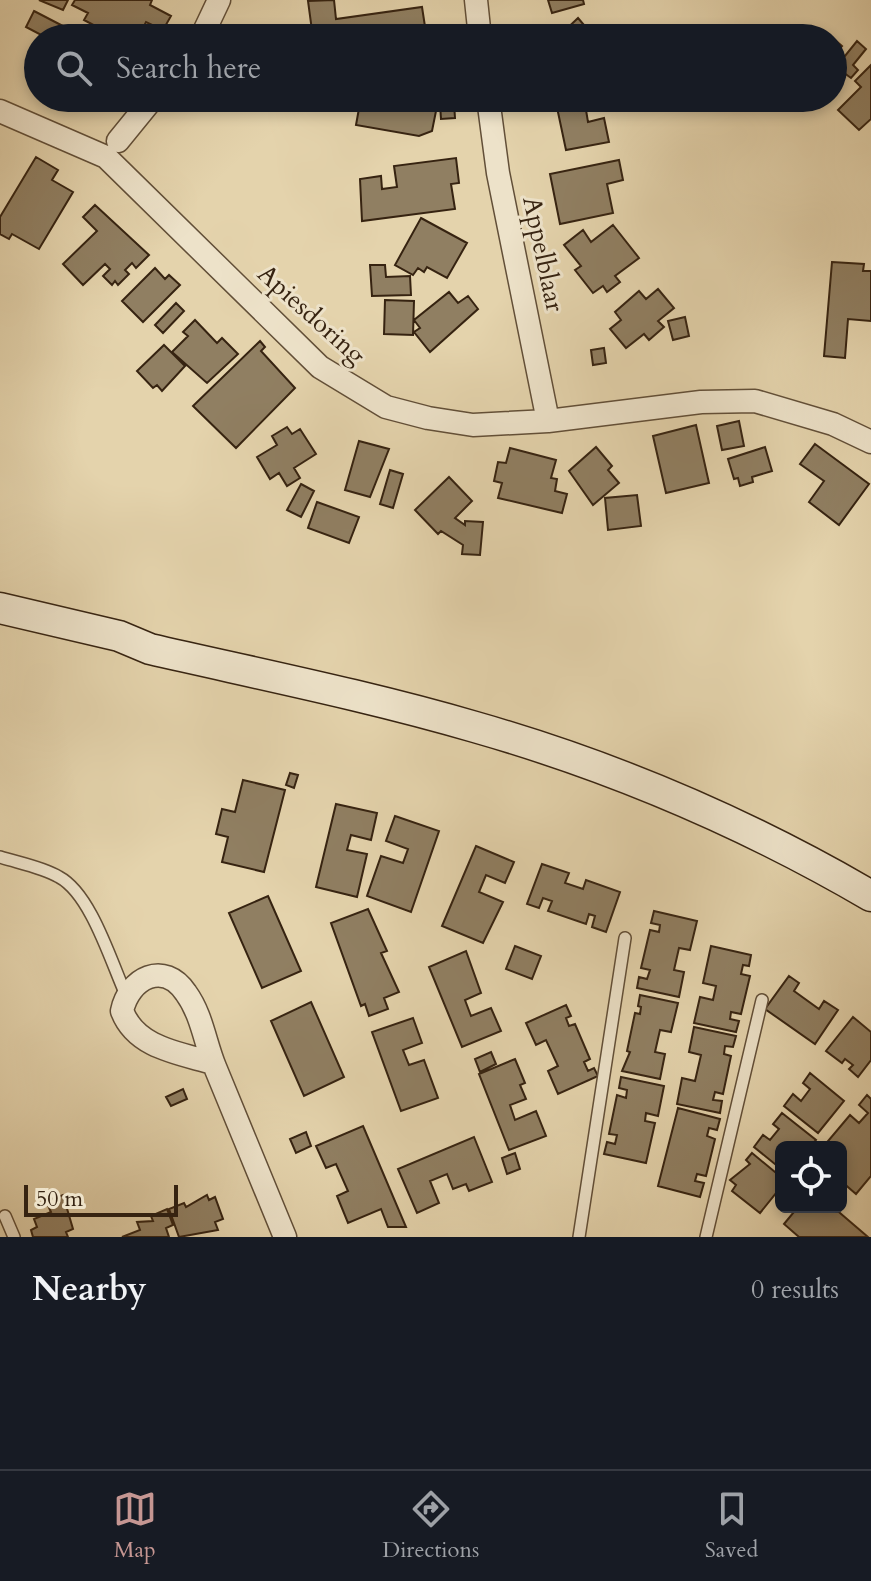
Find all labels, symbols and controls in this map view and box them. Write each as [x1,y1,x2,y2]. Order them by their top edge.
search box [24,24,847,112]
icon: search [52,46,96,90]
text: Search here [116,48,261,89]
street label: Appelblaar [514,193,573,316]
street label: Apiesdoring [250,256,374,373]
map controls [775,1141,847,1213]
button: locate [775,1141,847,1213]
scale bar [24,1181,178,1217]
text: 50 m [36,1184,83,1214]
text: Nearby [32,1266,147,1312]
text: 0 results [751,1272,839,1307]
tab: Map [113,1487,157,1565]
tab: Directions [382,1487,479,1565]
tab: Saved [705,1487,758,1565]

